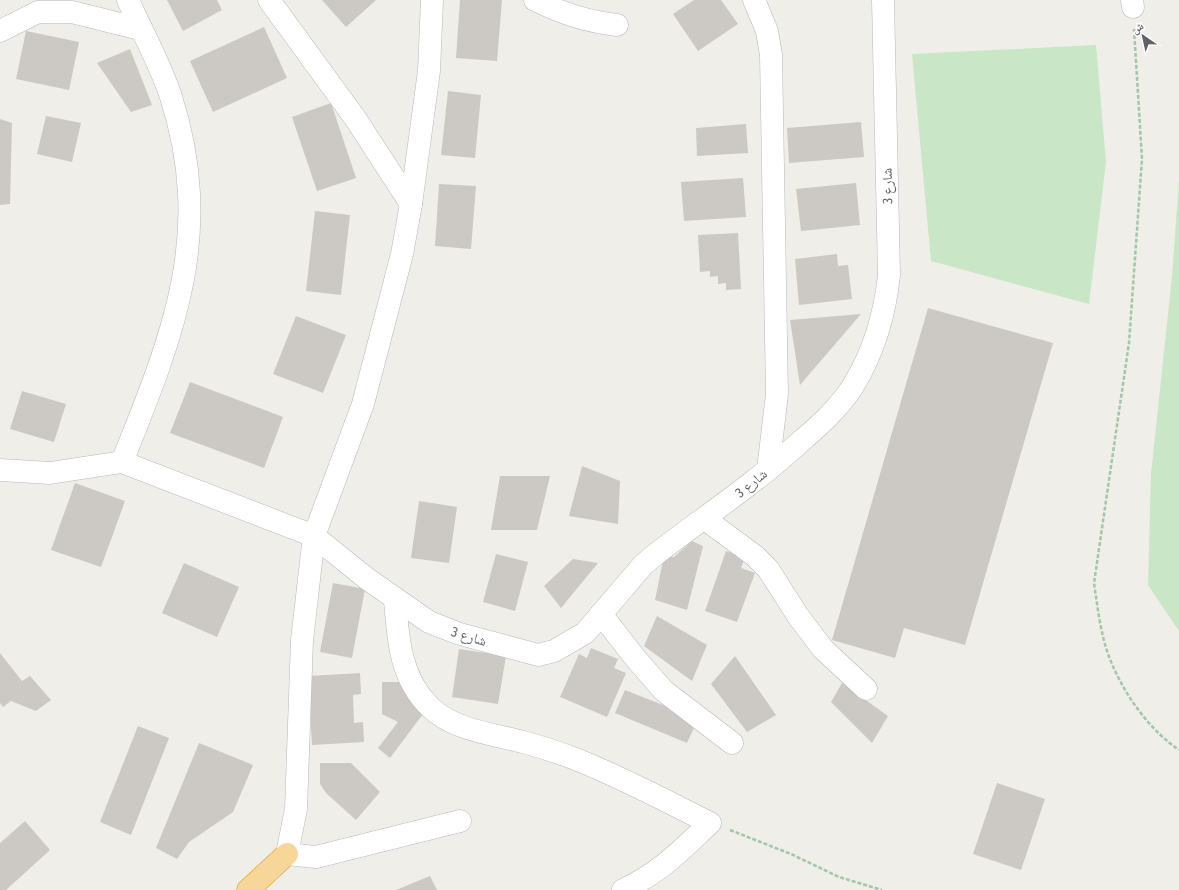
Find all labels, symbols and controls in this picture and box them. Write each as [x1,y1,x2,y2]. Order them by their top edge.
north arrow [1123,16,1163,56]
text: ش [1129,19,1147,38]
street label: شارع 3 [879,168,897,204]
street label: شارع 3 [732,465,771,502]
street label: شارع 3 [449,623,489,651]

